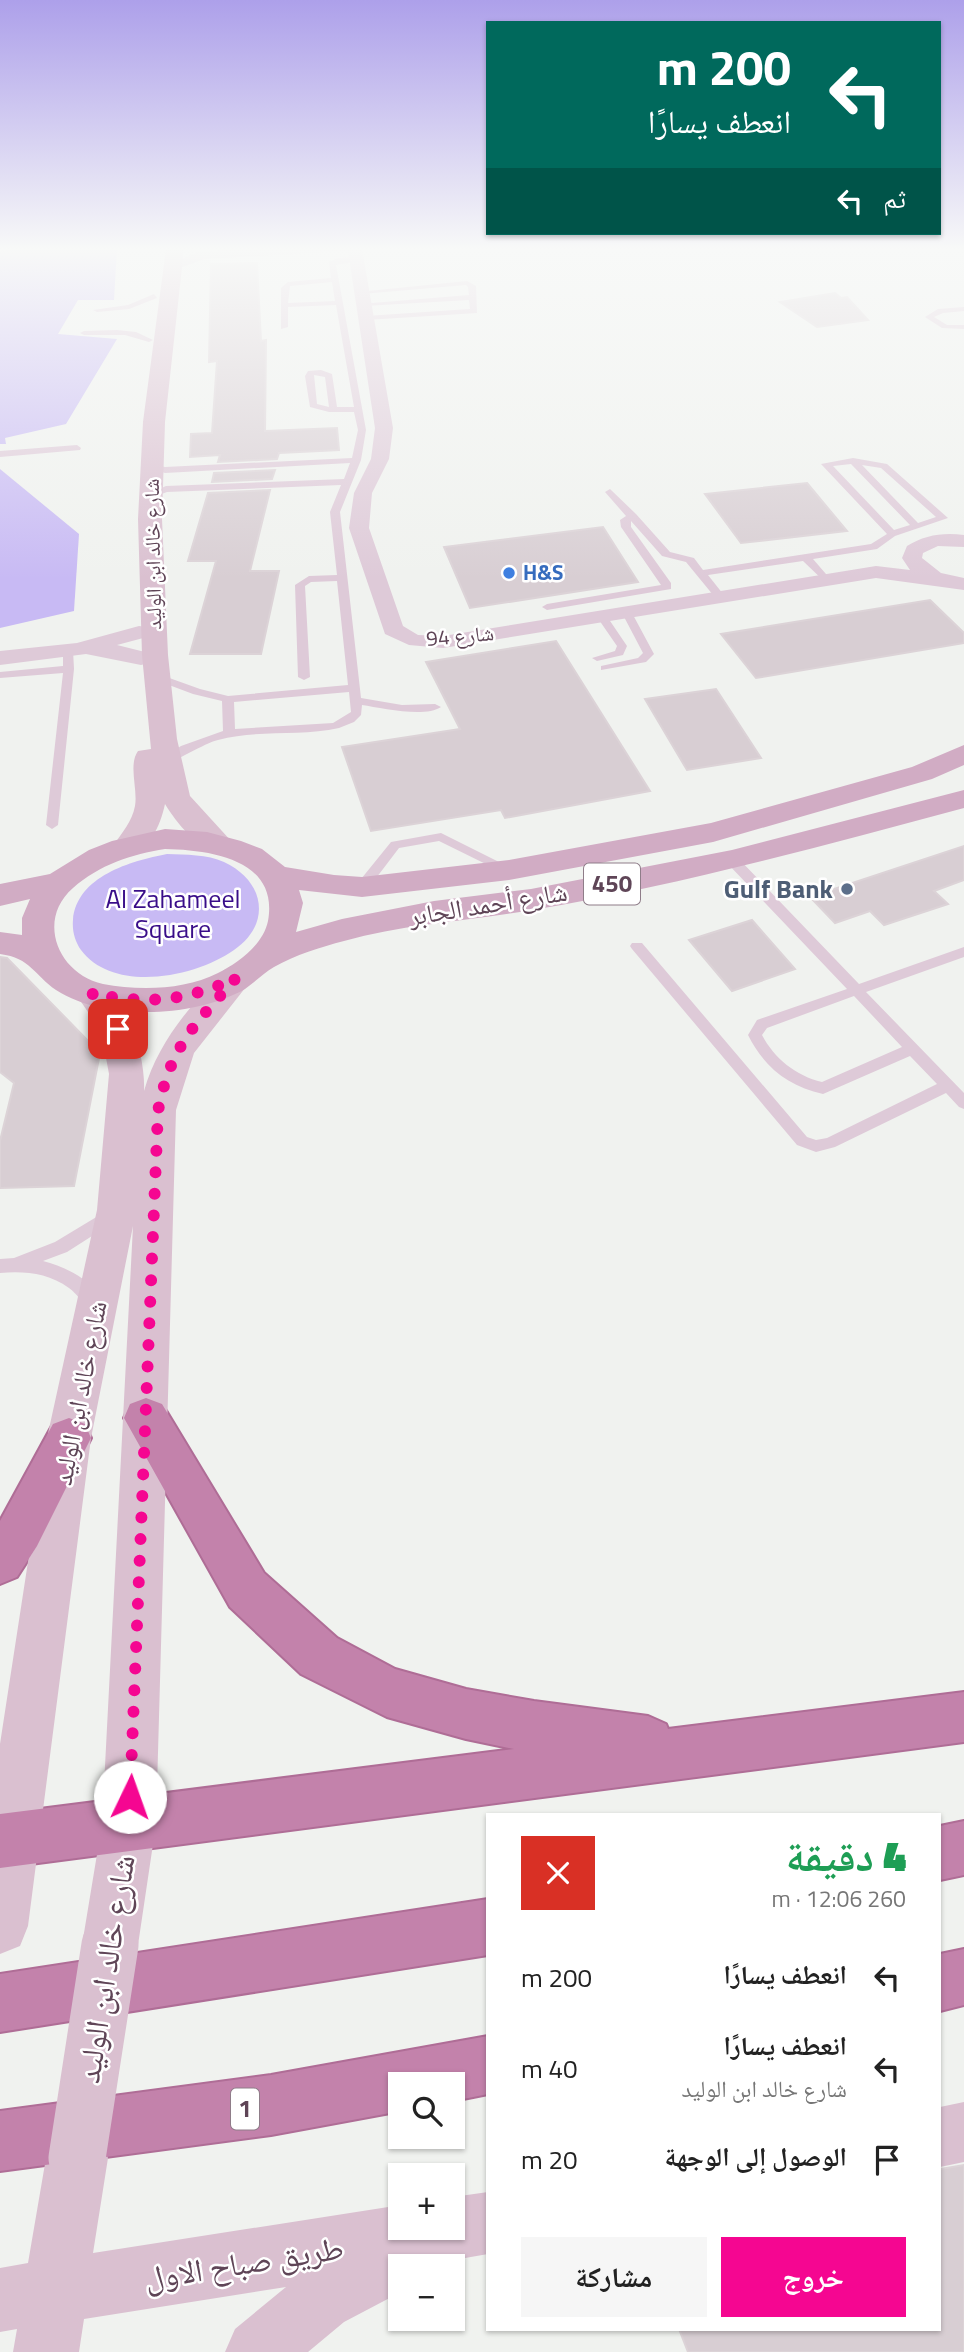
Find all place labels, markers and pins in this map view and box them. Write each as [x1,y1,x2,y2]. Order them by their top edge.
place label: H&S [523,556,563,588]
marker: H&S [501,565,517,581]
place label: Gulf Bank [724,869,834,908]
marker: Gulf Bank [839,881,855,897]
pin [88,999,148,1059]

